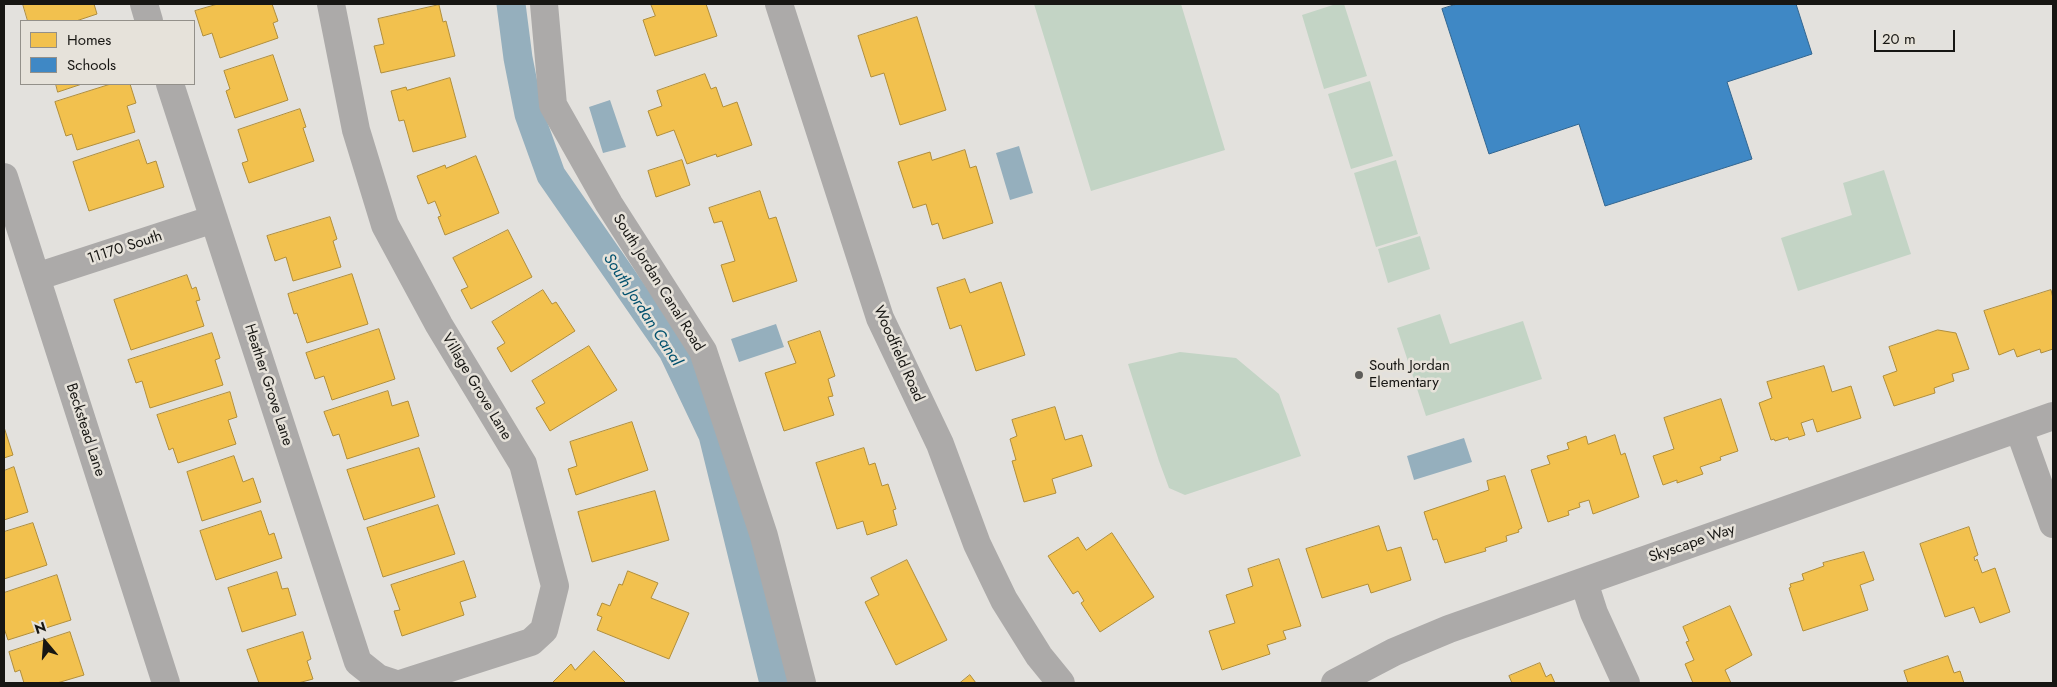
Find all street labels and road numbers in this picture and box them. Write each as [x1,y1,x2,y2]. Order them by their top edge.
street label: South Jordan Canal Road [608,211,708,355]
street label: 11170 South [85,227,165,269]
street label: Woodfield Road [869,303,927,405]
street label: Heather Grove Lane [240,322,296,448]
street label: Village Grove Lane [437,330,515,444]
street label: Beckstead Lane [61,381,109,479]
street label: Skyscape Way [1647,521,1737,567]

